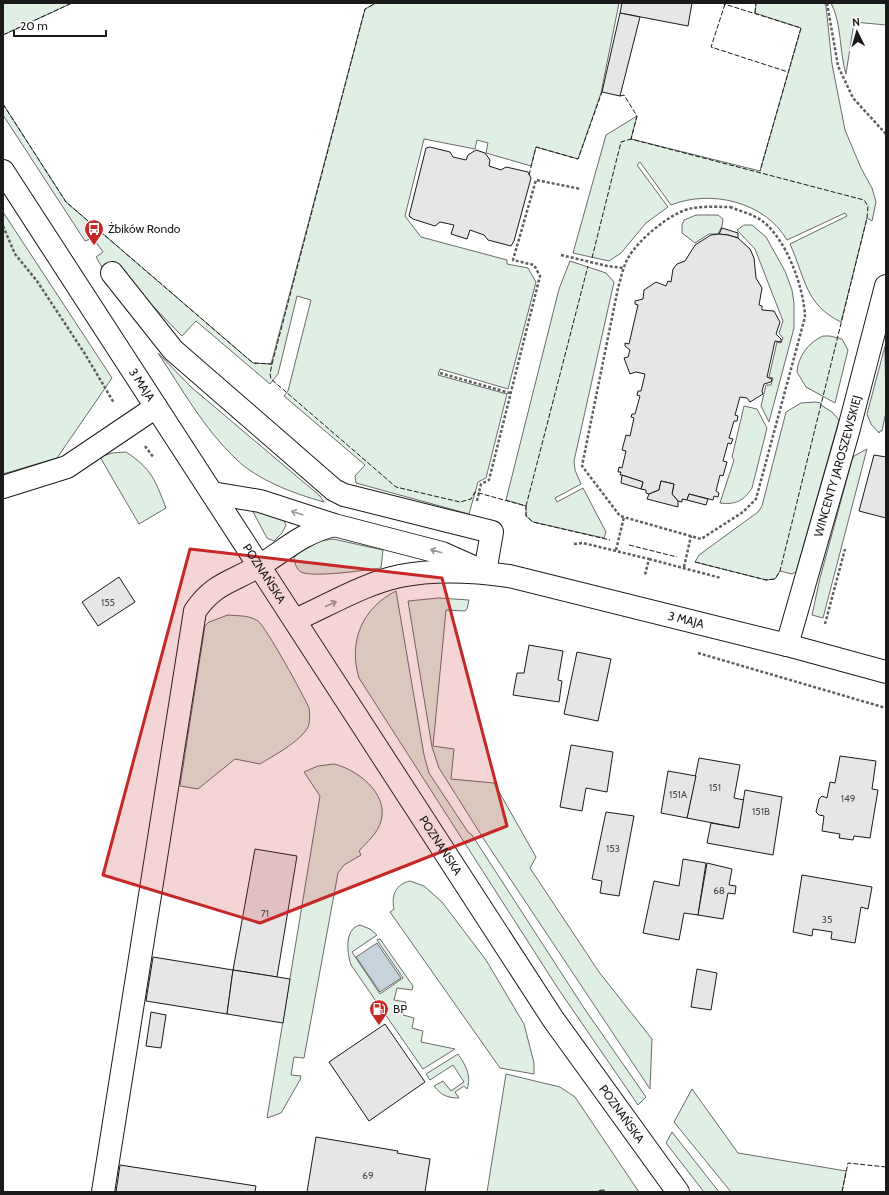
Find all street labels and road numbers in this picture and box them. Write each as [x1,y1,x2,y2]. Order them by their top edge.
street label: 3 MAJA [126,365,159,405]
street label: WINCENTY JAROSZEWSKIEJ [810,394,864,539]
street label: POZNAŃSKA [240,541,290,607]
street label: 3 MAJA [666,608,706,631]
street label: POZNAŃSKA [416,813,466,878]
street label: POZNAŃSKA [596,1082,648,1146]

